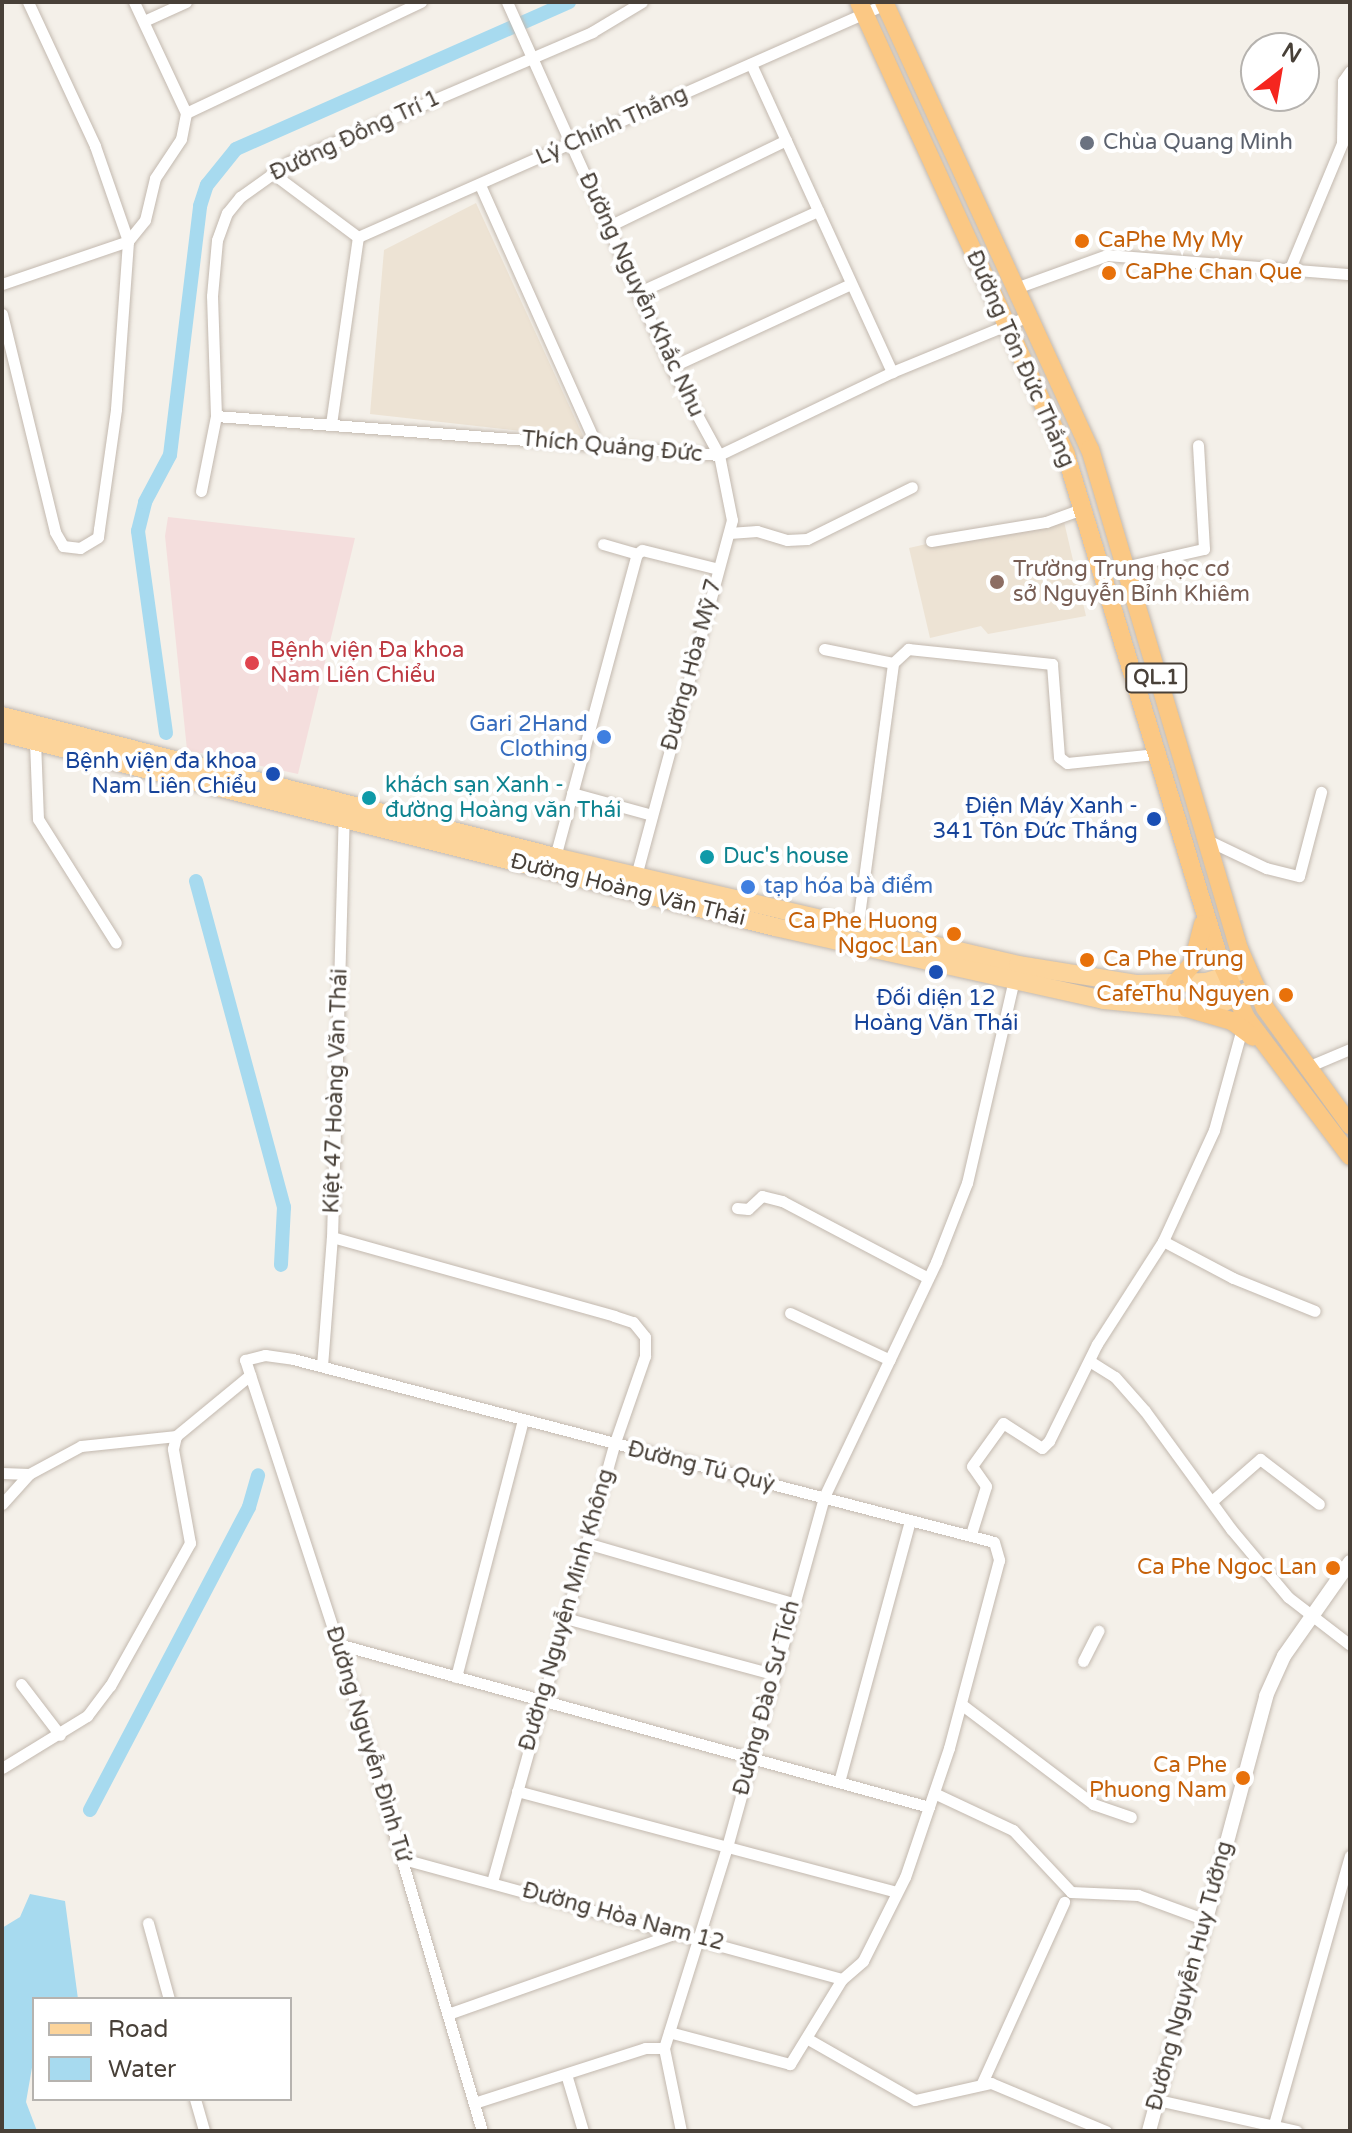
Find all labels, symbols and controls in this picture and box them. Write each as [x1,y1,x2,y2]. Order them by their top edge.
north arrow [1240,32,1320,112]
text: N [1277,37,1306,69]
street label: Lý Chính Thắng [532,81,692,171]
street label: Đường Đồng Trí 1 [266,85,444,187]
place label: Chùa Quang Minh [1103,130,1293,156]
marker: Chùa Quang Minh [1078,134,1096,152]
street label: Đường Nguyễn Khắc Nhu [573,169,709,421]
place label: CaPhe My My [1098,228,1243,254]
marker: CaPhe My My [1073,232,1091,250]
street label: Đường Tôn Đức Thắng [960,246,1080,472]
place label: CaPhe Chan Que [1125,260,1302,286]
marker: CaPhe Chan Que [1100,264,1118,282]
street label: Thích Quảng Đức [521,426,703,468]
place label: Trường Trung học cơ sở Nguyễn Bỉnh Khiêm [1013,556,1250,608]
marker: Trường Trung học cơ sở Nguyễn Bỉnh Khiêm [988,573,1006,591]
street label: Đường Hòa Mỹ 7 [656,576,728,754]
place label: Bệnh viện Đa khoa Nam Liên Chiểu [270,637,464,688]
marker: Bệnh viện Đa khoa Nam Liên Chiểu [241,652,263,674]
road number: QL.1 [1124,662,1188,694]
place label: Gari 2Hand Clothing [469,711,588,762]
marker: Gari 2Hand Clothing [595,728,613,746]
place label: Bệnh viện đa khoa Nam Liên Chiểu [65,748,257,800]
marker: Bệnh viện đa khoa Nam Liên Chiểu [264,765,282,783]
place label: khách sạn Xanh - đường Hoàng văn Thái [385,772,622,824]
marker: khách sạn Xanh - đường Hoàng văn Thái [360,789,378,807]
place label: Điện Máy Xanh - 341 Tôn Đức Thắng [933,793,1138,844]
marker: Điện Máy Xanh - 341 Tôn Đức Thắng [1145,810,1163,828]
place label: Duc's house [723,844,849,870]
street label: Đường Hoàng Văn Thái [508,848,748,932]
marker: Duc's house [698,848,716,866]
place label: tạp hóa bà điểm [764,874,933,900]
marker: tạp hóa bà điểm [739,878,757,896]
place label: Ca Phe Huong Ngoc Lan [788,908,938,960]
marker: Ca Phe Huong Ngoc Lan [945,925,963,943]
place label: Ca Phe Trung [1103,947,1244,973]
marker: Ca Phe Trung [1078,951,1096,969]
marker: Đối diện 12 Hoàng Văn Thái [927,963,945,981]
street label: Kiệt 47 Hoàng Văn Thái [319,968,353,1214]
place label: CafeThu Nguyen [1096,982,1270,1008]
place label: Đối diện 12 Hoàng Văn Thái [853,985,1019,1036]
marker: CafeThu Nguyen [1277,986,1295,1004]
street label: Đường Tú Quỳ [625,1436,777,1498]
street label: Đường Nguyễn Minh Không [514,1466,620,1754]
place label: Ca Phe Ngoc Lan [1137,1555,1317,1581]
marker: Ca Phe Ngoc Lan [1324,1559,1342,1577]
street label: Đường Đào Sư Tích [728,1598,806,1798]
street label: Đường Nguyễn Đình Tứ [320,1623,416,1865]
place label: Ca Phe Phuong Nam [1089,1752,1227,1804]
marker: Ca Phe Phuong Nam [1234,1769,1252,1787]
street label: Đường Nguyễn Huy Tưởng [1141,1838,1239,2114]
street label: Đường Hòa Nam 12 [519,1877,727,1957]
legend [32,1997,292,2101]
text: Road [108,2015,168,2044]
text: Water [108,2055,176,2084]

